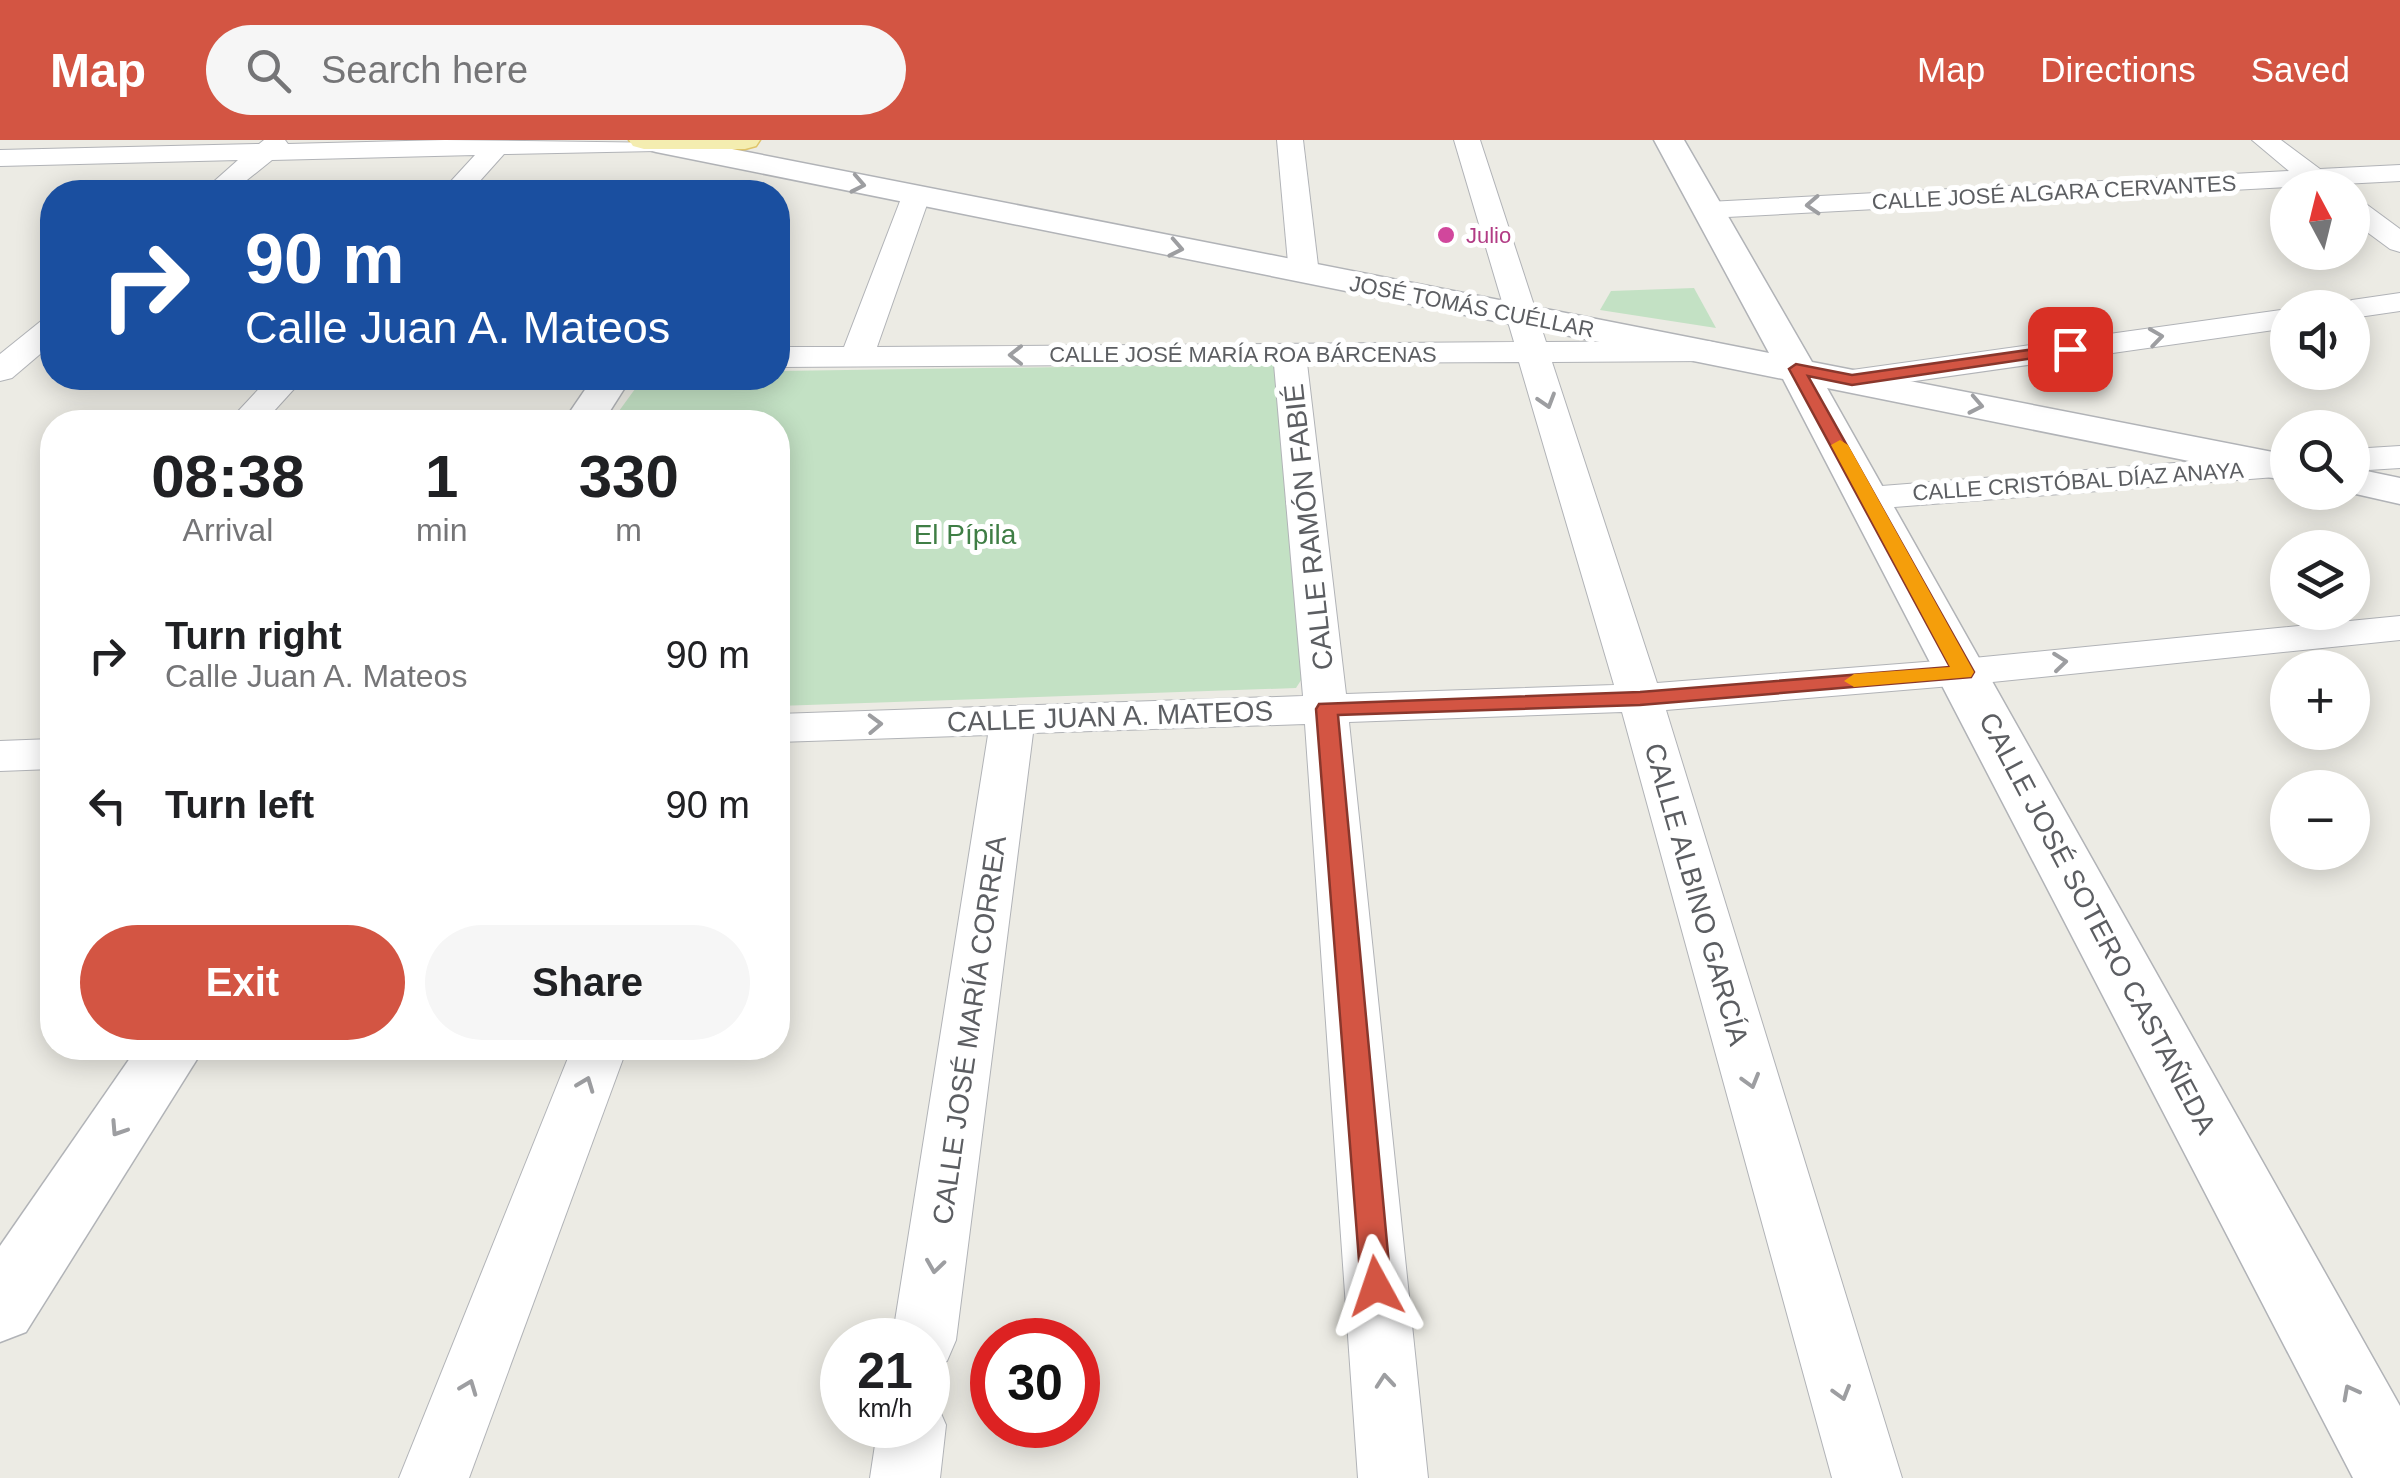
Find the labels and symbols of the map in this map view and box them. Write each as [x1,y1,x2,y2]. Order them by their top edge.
street label: CALLE JOSÉ ALGARA CERVANTES [1871,170,2237,215]
north arrow [2270,170,2370,270]
one-way arrow [849,172,866,193]
one-way arrow [1805,194,1821,215]
place label: Julio [1466,223,1511,248]
marker: Julio [1435,224,1457,246]
one-way arrow [1167,237,1184,258]
street label: JOSÉ TOMÁS CUÉLLAR [1347,271,1596,342]
pin [2028,307,2113,392]
one-way arrow [2148,327,2165,348]
street label: CALLE JOSÉ MARÍA ROA BÁRCENAS [1049,342,1437,367]
one-way arrow [1007,345,1023,366]
street label: CALLE RAMÓN FABIÉ [1278,382,1339,672]
one-way arrow [1536,391,1556,408]
one-way arrow [1967,393,1984,414]
street label: CALLE CRISTÓBAL DÍAZ ANAYA [1911,457,2245,506]
park label: El Pípila [914,519,1017,550]
one-way arrow [2053,652,2069,673]
street label: CALLE JUAN A. MATEOS [946,695,1274,738]
street label: CALLE JOSÉ SOTERO CASTAÑEDA [1973,707,2222,1139]
one-way arrow [867,714,883,735]
street label: CALLE ALBINO GARCÍA [1639,740,1755,1049]
street label: CALLE JOSÉ MARÍA CORREA [927,833,1012,1226]
one-way arrow [1739,1071,1760,1088]
one-way arrow [574,1076,594,1093]
one-way arrow [111,1118,130,1136]
position arrow [1324,1234,1428,1338]
one-way arrow [925,1258,946,1275]
speed limit sign: 30 [970,1318,1100,1448]
one-way arrow [1374,1372,1396,1388]
one-way arrow [457,1379,477,1397]
one-way arrow [1830,1383,1851,1400]
one-way arrow [2343,1385,2362,1403]

